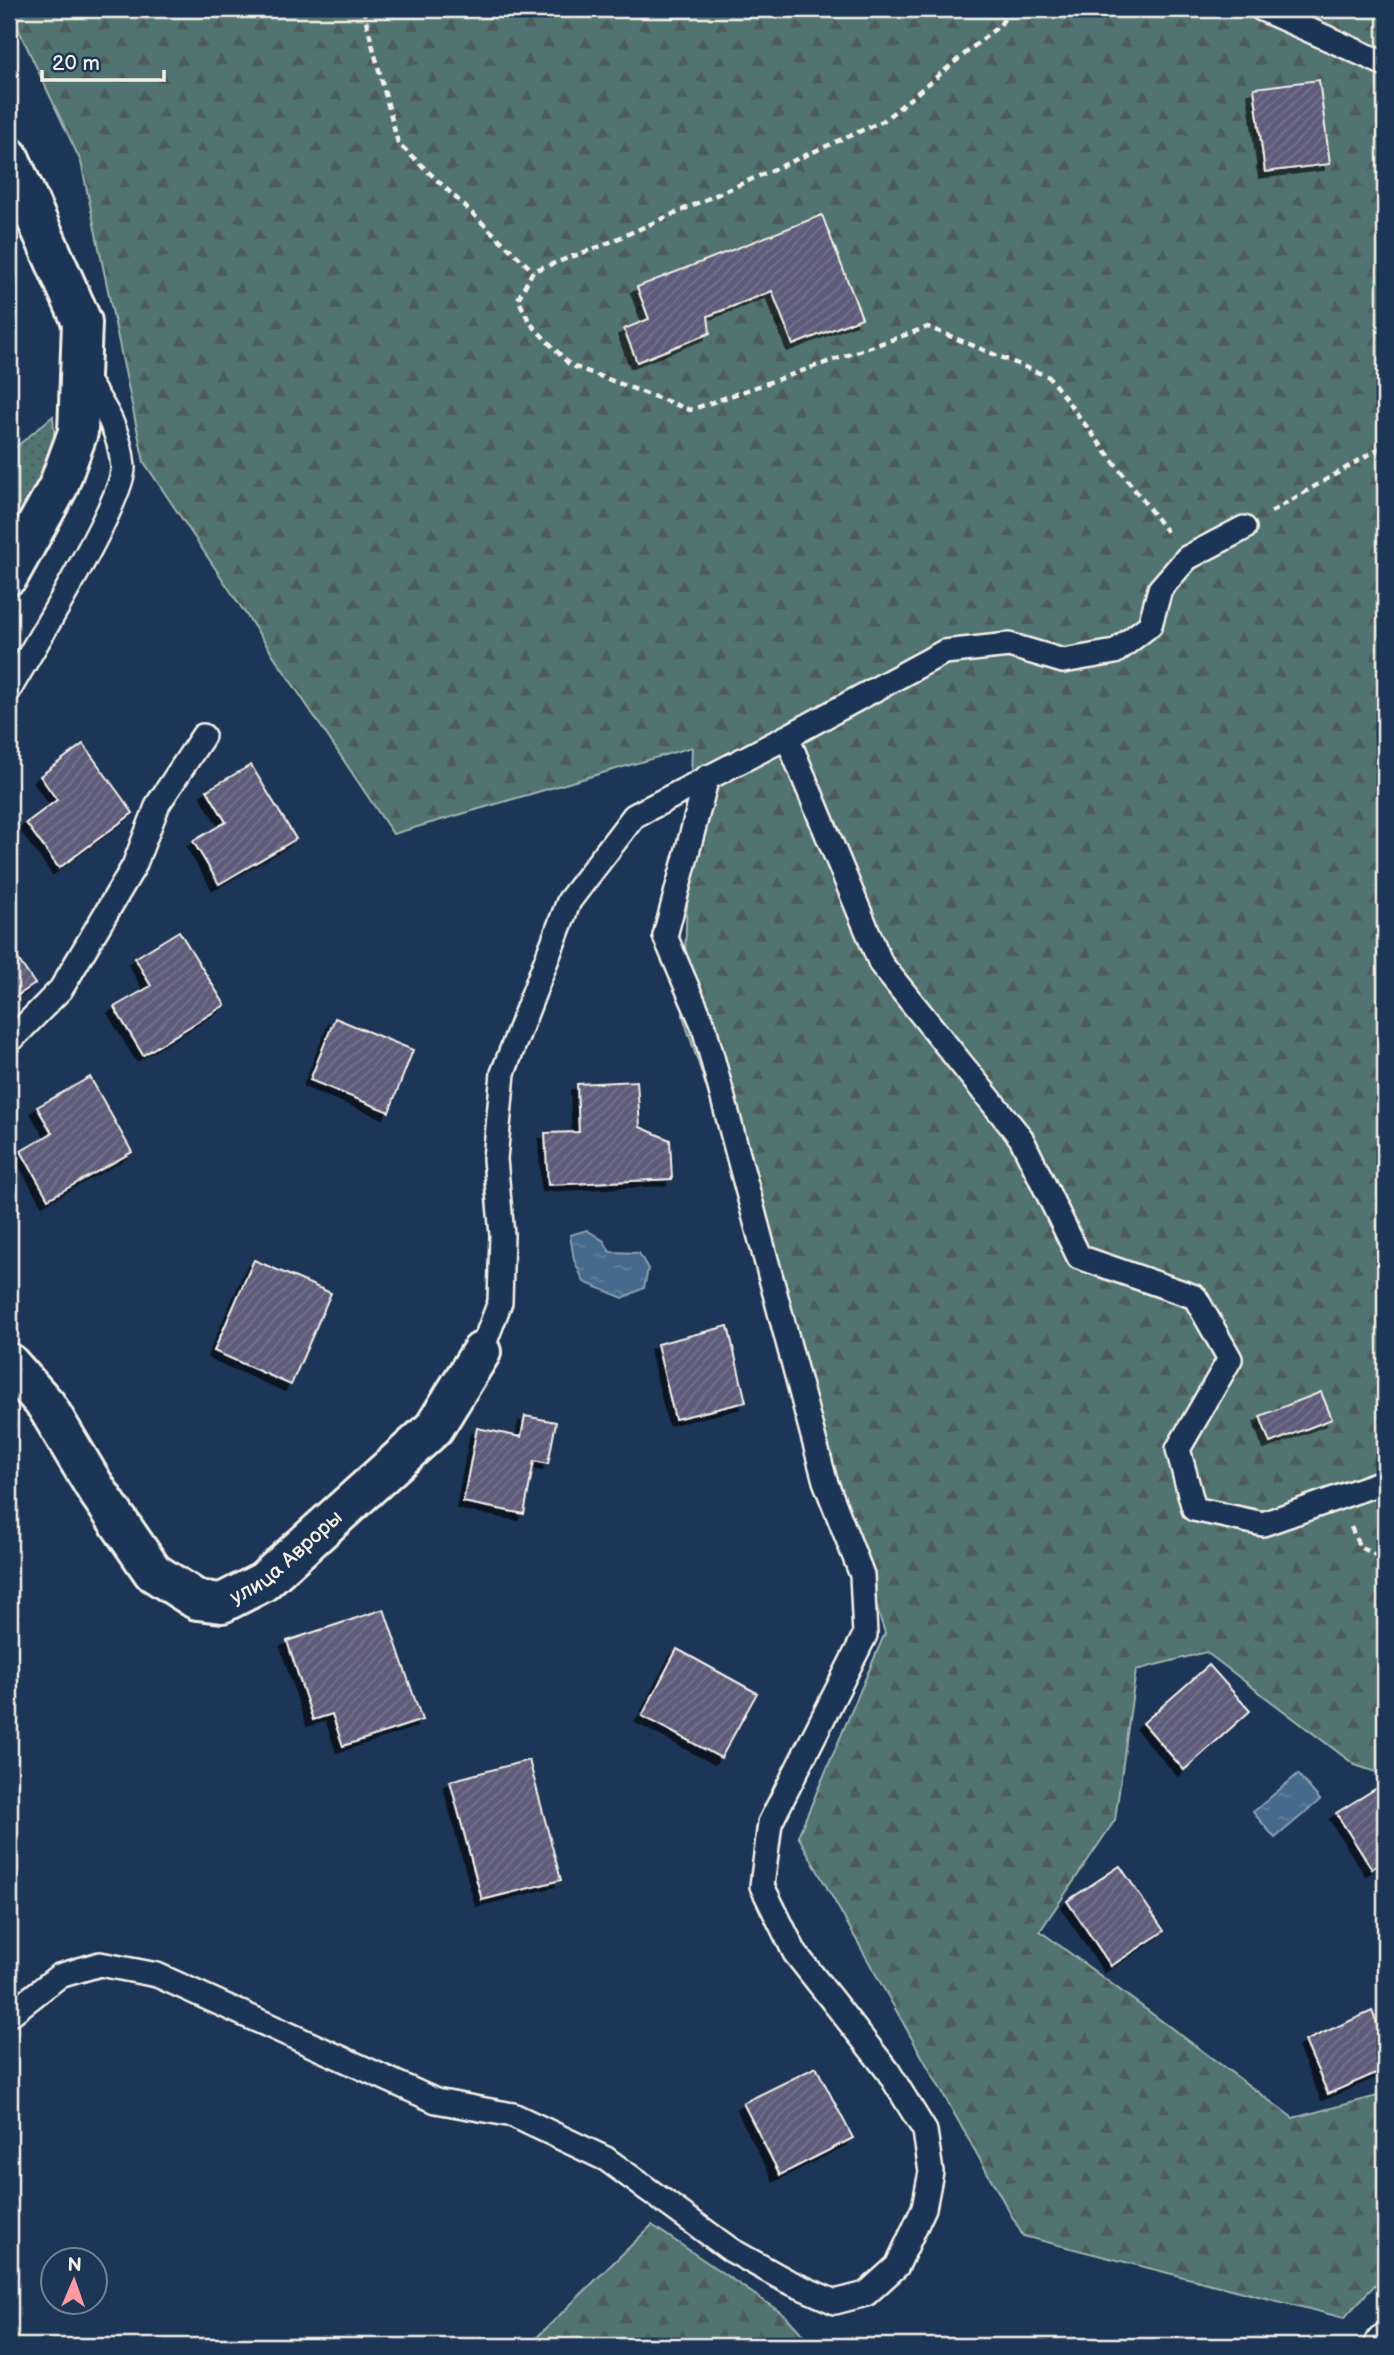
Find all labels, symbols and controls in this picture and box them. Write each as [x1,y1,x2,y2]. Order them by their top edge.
scale bar [42,38,164,82]
text: 20 m [52,51,100,76]
street label: улица Авроры [226,1505,347,1609]
north arrow [38,2246,108,2316]
text: N [67,2254,82,2277]

